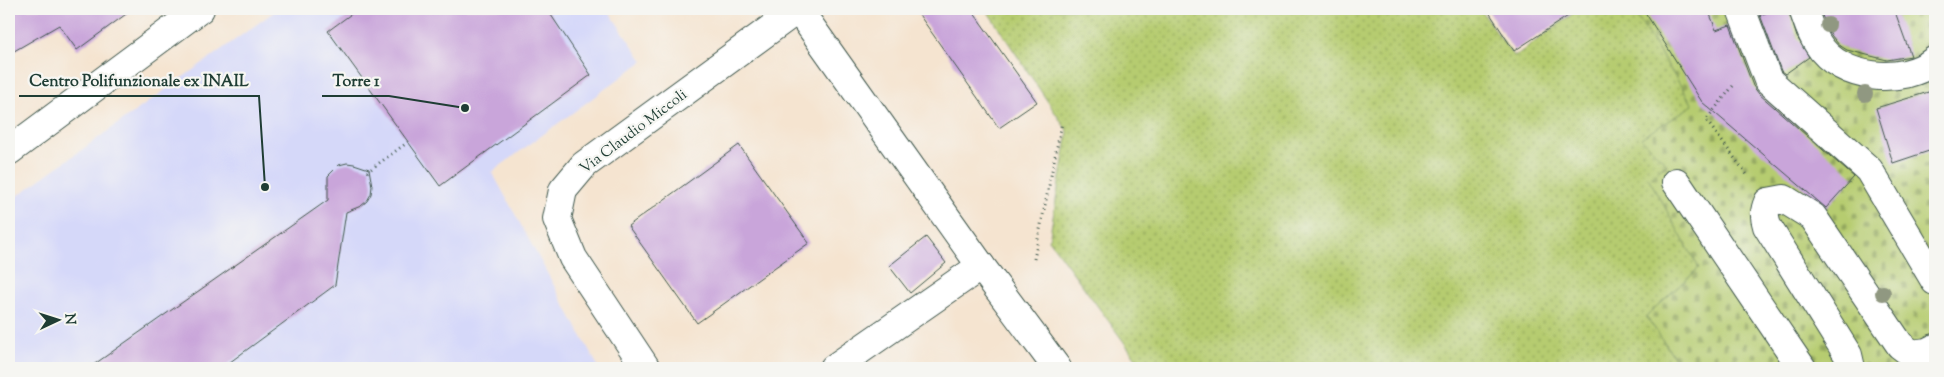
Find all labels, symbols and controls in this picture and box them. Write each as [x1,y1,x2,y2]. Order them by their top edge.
callout: Centro Polifunzionale ex INAIL [19,65,259,96]
callout: Torre 1 [322,65,389,96]
text: Centro Polifunzionale ex INAIL [29,71,249,94]
text: Torre 1 [333,71,380,94]
street label: Via Claudio Miccoli [576,85,692,180]
north arrow [32,294,82,344]
text: N [59,313,79,326]

